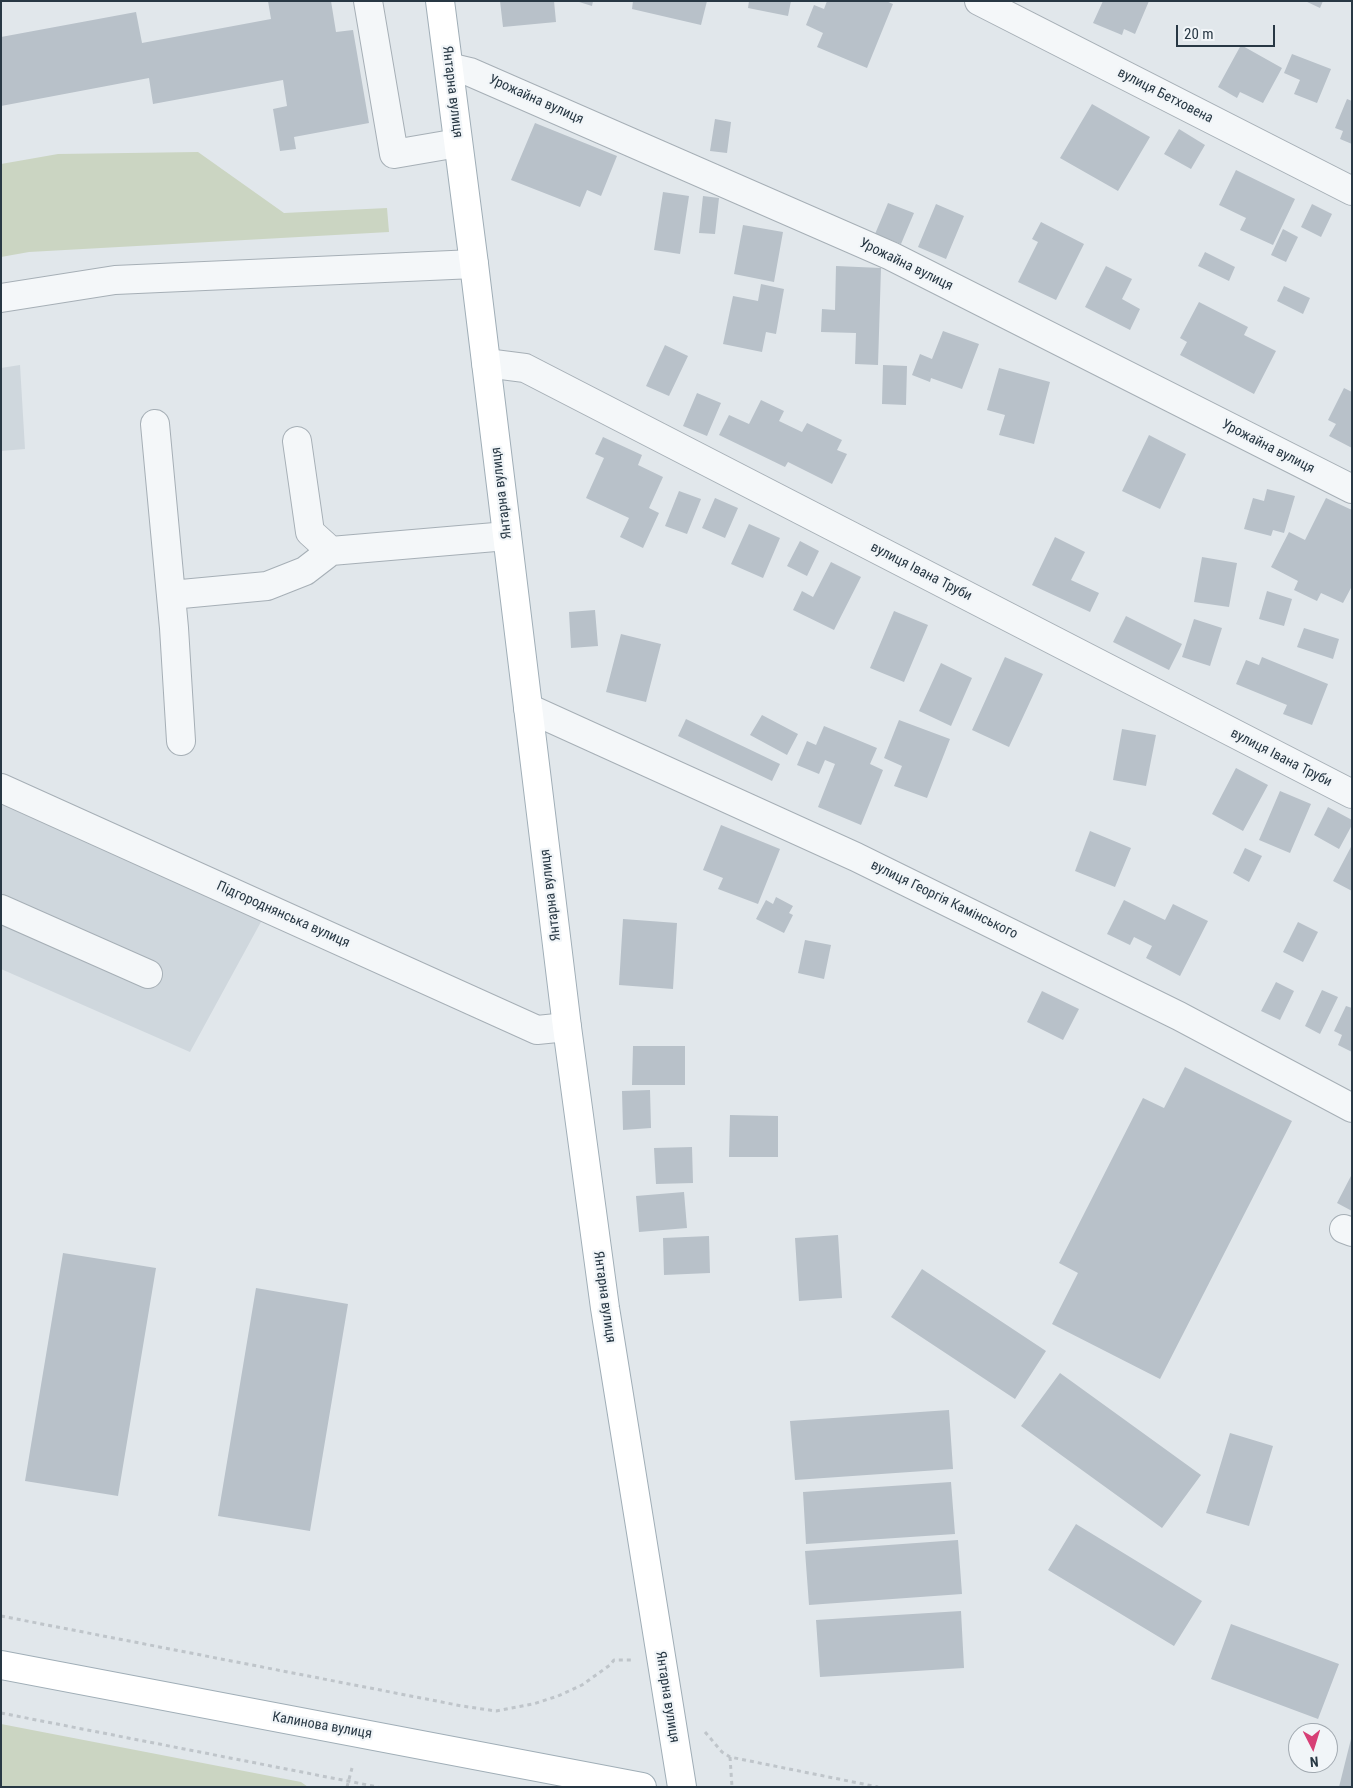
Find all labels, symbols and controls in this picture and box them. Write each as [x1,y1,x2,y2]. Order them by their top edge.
scale bar [1178,15,1277,47]
text: 20 m [1184,25,1214,43]
street label: Янтарна вулиця [438,45,466,139]
street label: вулиця Бетховена [1114,65,1216,127]
street label: Урожайна вулиця [486,72,586,128]
street label: Урожайна вулиця [857,235,955,295]
street label: Урожайна вулиця [1219,416,1317,478]
street label: Янтарна вулиця [488,446,516,540]
street label: вулиця Івана Труби [868,539,974,605]
street label: вулиця Івана Труби [1228,725,1334,791]
street label: Янтарна вулиця [537,848,565,942]
street label: вулиця Георгія Камінського [868,857,1020,943]
street label: Підгороднянська вулиця [214,878,352,952]
street label: Янтарна вулиця [589,1250,619,1344]
street label: Янтарна вулиця [651,1650,683,1744]
street label: Калинова вулиця [271,1709,373,1743]
north arrow [1288,1723,1338,1773]
text: N [1309,1754,1319,1770]

